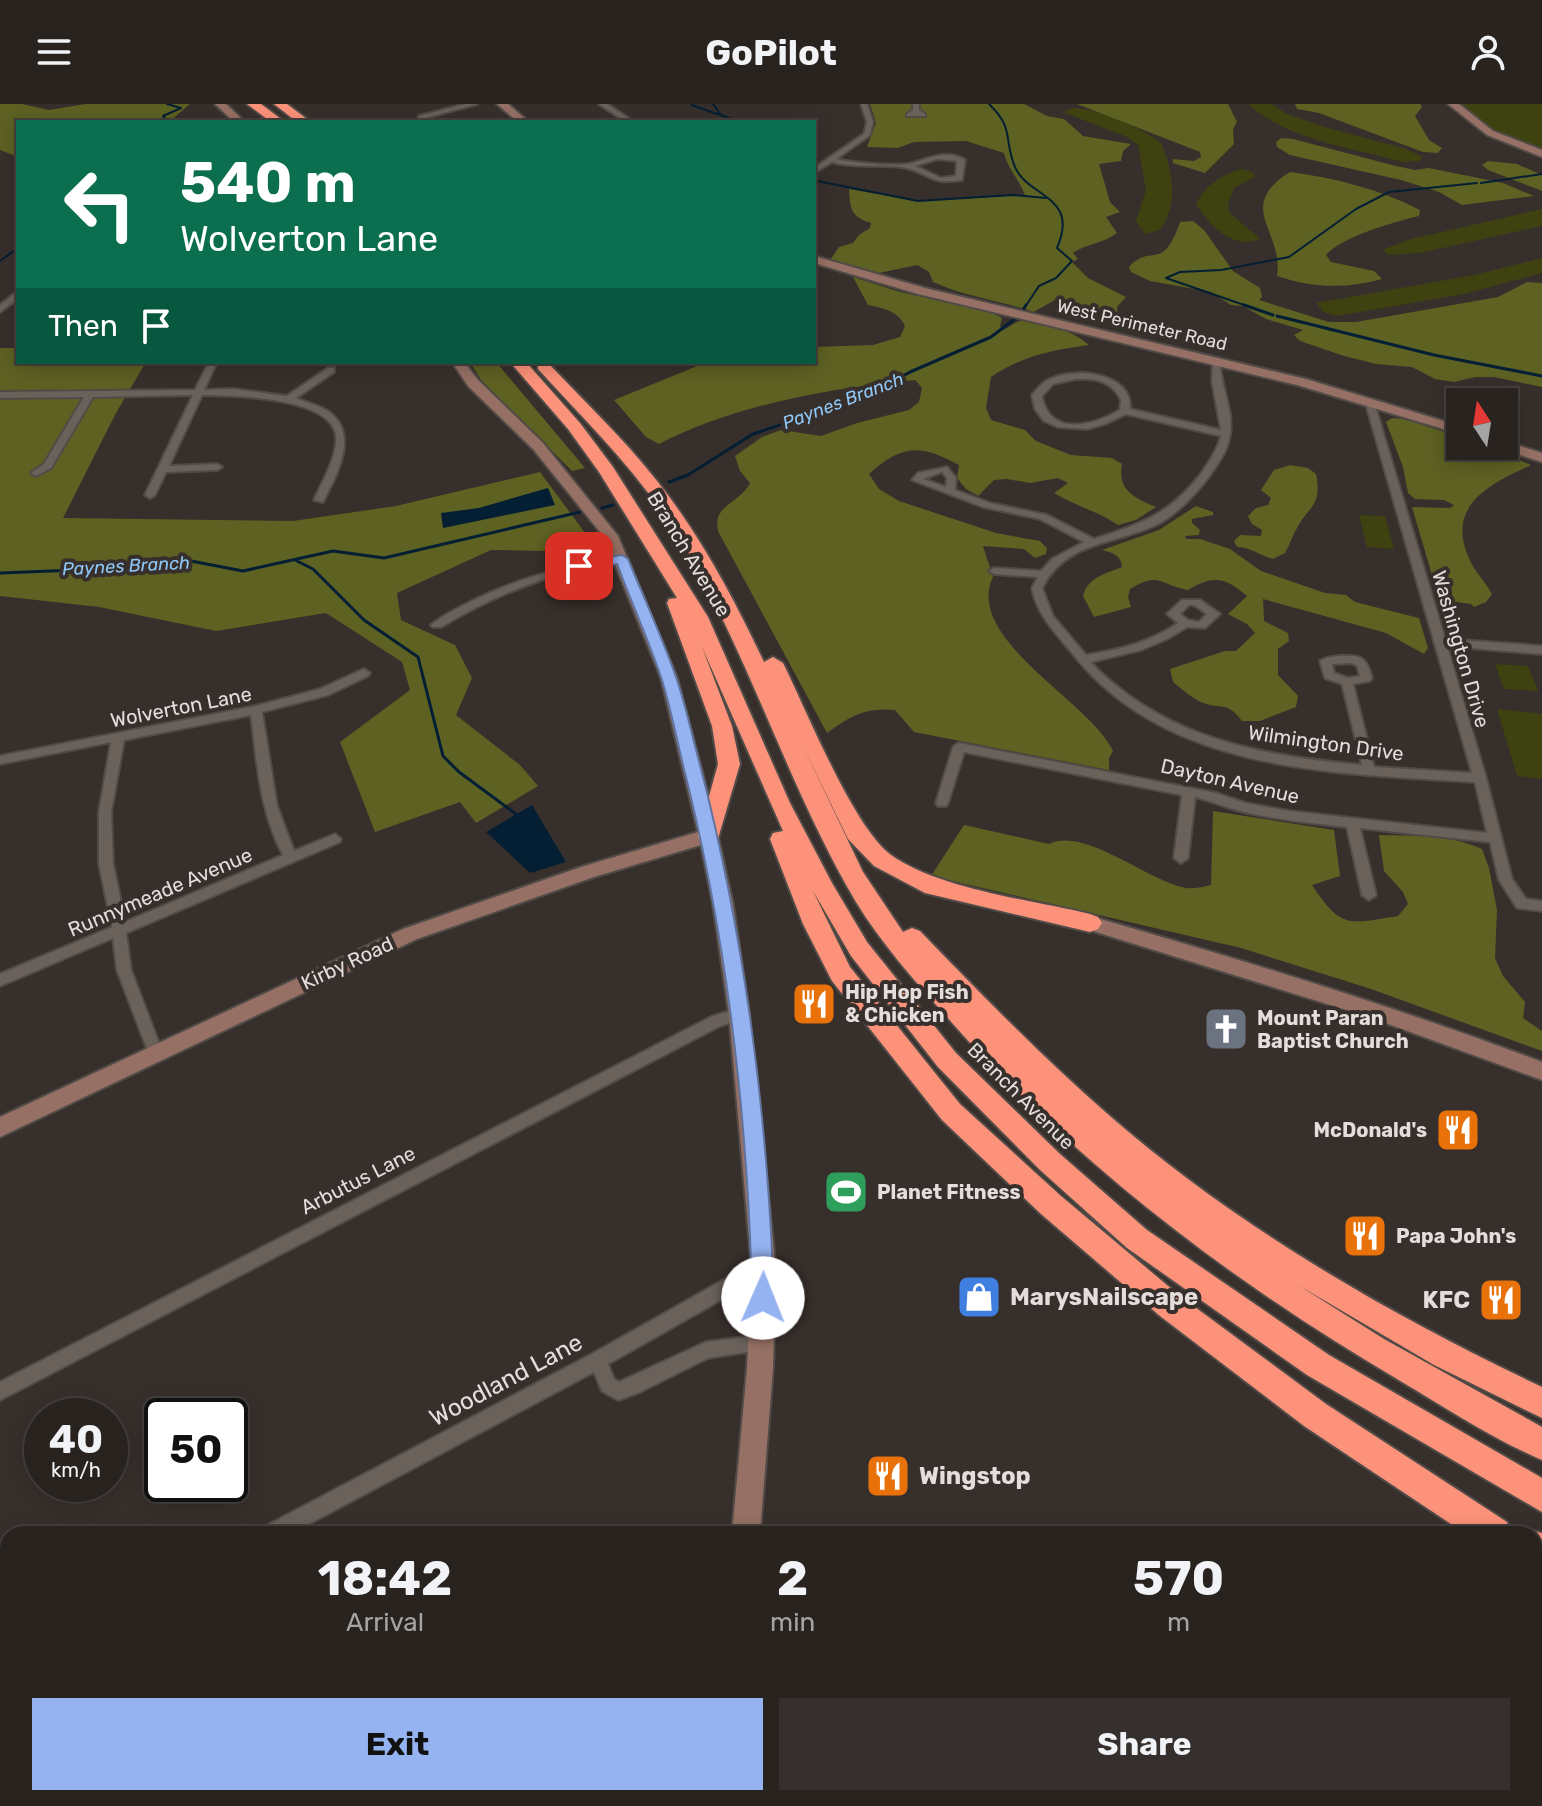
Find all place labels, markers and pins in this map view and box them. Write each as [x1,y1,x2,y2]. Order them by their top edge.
pin [545,532,613,600]
restaurant icon: Hip Hop Fish & Chicken [790,980,838,1028]
place label: Hip Hop Fish & Chicken [845,980,969,1027]
church icon: Mount Paran Baptist Church [1202,1005,1250,1053]
place label: Mount Paran Baptist Church [1257,1006,1409,1053]
restaurant icon: McDonald's [1434,1106,1482,1154]
place label: McDonald's [1314,1118,1427,1142]
sports icon: Planet Fitness [822,1168,870,1216]
place label: Planet Fitness [877,1180,1021,1204]
restaurant icon: Papa John's [1341,1212,1389,1260]
place label: Papa John's [1396,1224,1516,1248]
shop icon: MarysNailscape [955,1273,1003,1321]
restaurant icon: KFC [1477,1276,1525,1324]
place label: MarysNailscape [1010,1283,1198,1311]
place label: KFC [1423,1286,1470,1314]
restaurant icon: Wingstop [864,1452,912,1500]
place label: Wingstop [919,1462,1031,1490]

